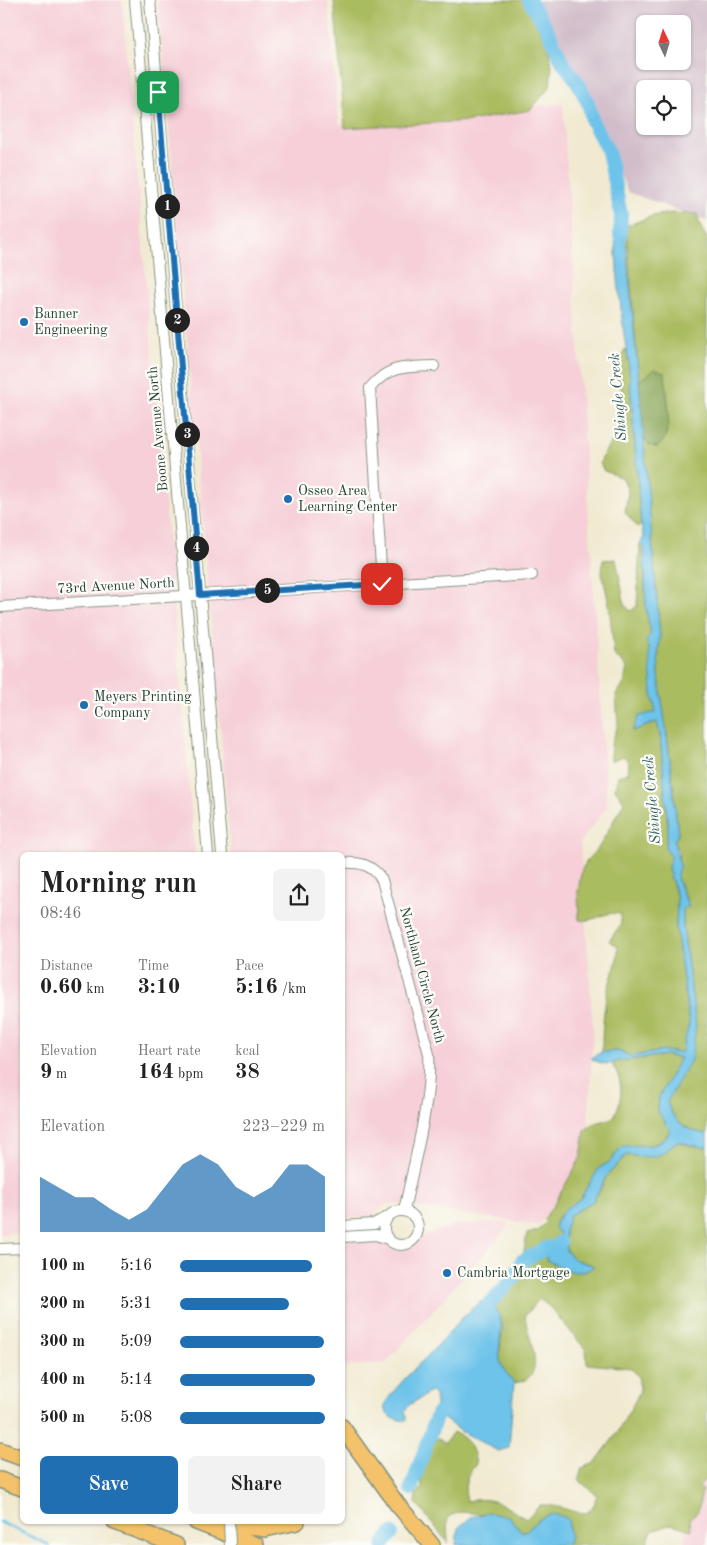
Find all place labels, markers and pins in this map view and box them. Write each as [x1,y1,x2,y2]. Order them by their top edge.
pin [137,71,179,113]
pin: 1 [154,194,180,218]
place label: Banner Engineering [34,307,108,337]
pin: 2 [164,308,190,332]
marker: Banner Engineering [18,316,30,328]
pin: 3 [174,422,200,446]
place label: Osseo Area Learning Center [298,484,398,514]
marker: Osseo Area Learning Center [282,493,294,505]
pin: 4 [184,536,208,560]
pin [361,563,403,605]
pin: 5 [254,578,280,602]
place label: Meyers Printing Company [94,690,192,720]
marker: Meyers Printing Company [78,699,90,711]
place label: Cambria Mortgage [457,1266,570,1280]
marker: Cambria Mortgage [441,1267,453,1279]

